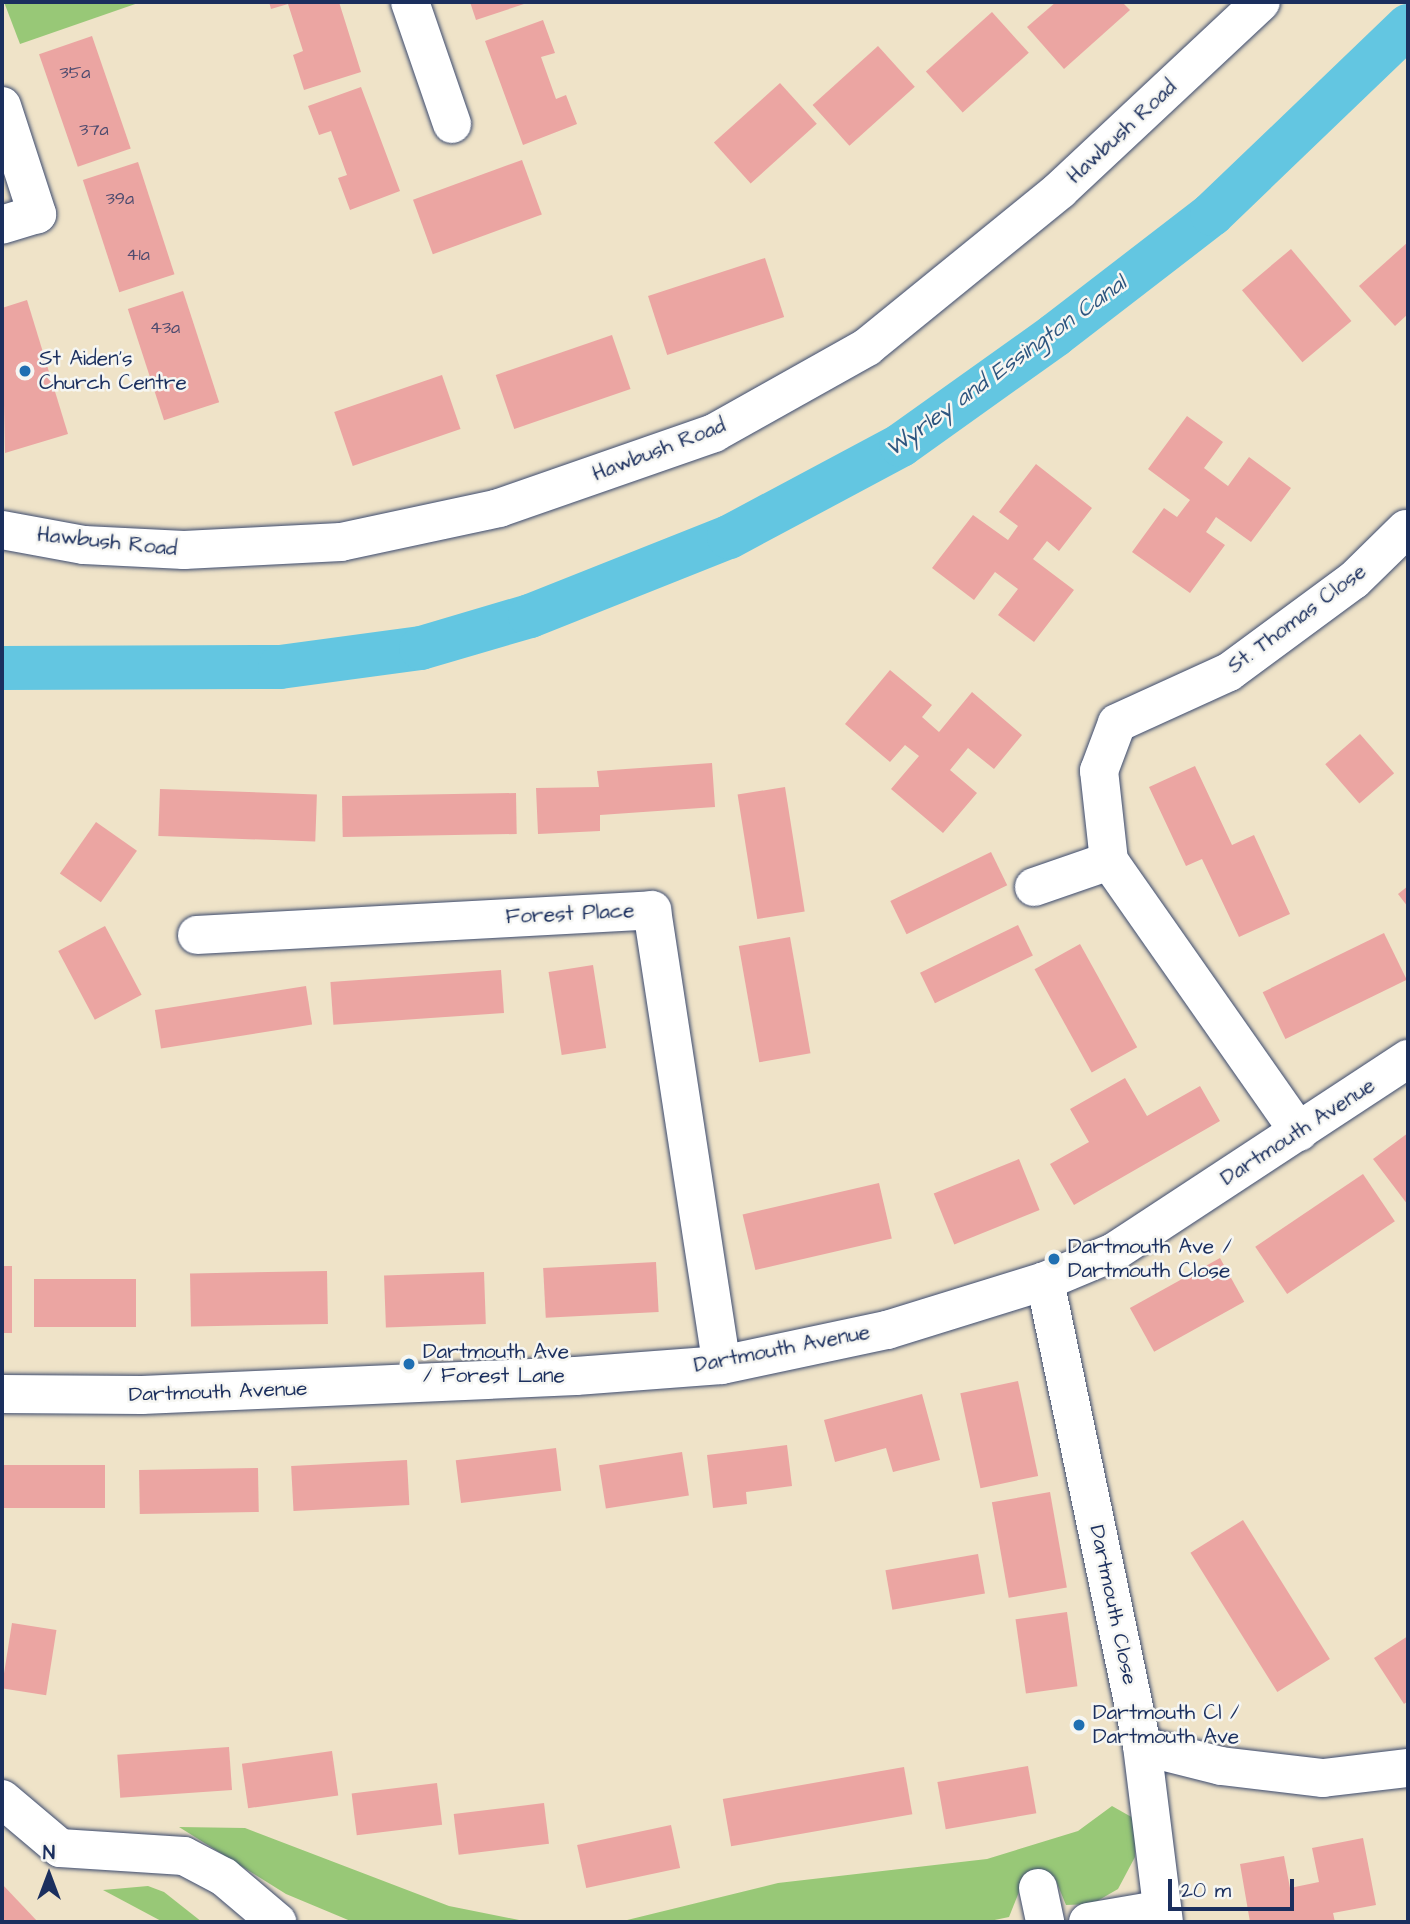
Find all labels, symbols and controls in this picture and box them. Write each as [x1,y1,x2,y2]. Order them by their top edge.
house number: 35a [59,62,91,84]
street label: Hawbush Road [1062,75,1182,189]
house number: 37a [79,119,109,141]
house number: 39a [106,188,134,210]
house number: 41a [126,244,150,266]
water label: Wyrley and Essington Canal [880,270,1132,462]
house number: 43a [150,317,180,339]
place label: St Aiden's Church Centre [39,346,187,396]
marker: St Aiden's Church Centre [17,363,33,379]
street label: Hawbush Road [589,413,729,487]
street label: Hawbush Road [36,522,178,562]
street label: St. Thomas Close [1223,559,1371,679]
street label: Forest Place [505,898,635,930]
street label: Dartmouth Avenue [1216,1073,1380,1191]
place label: Dartmouth Ave / Dartmouth Close [1068,1234,1232,1284]
marker: Dartmouth Ave / Dartmouth Close [1046,1251,1062,1267]
street label: Dartmouth Avenue [692,1320,872,1378]
place label: Dartmouth Ave / Forest Lane [423,1339,569,1389]
marker: Dartmouth Ave / Forest Lane [401,1356,417,1372]
street label: Dartmouth Avenue [128,1376,308,1408]
street label: Dartmouth Close [1084,1523,1142,1687]
place label: Dartmouth Cl / Dartmouth Ave [1093,1700,1240,1750]
marker: Dartmouth Cl / Dartmouth Ave [1071,1717,1087,1733]
north arrow [14,1840,84,1910]
text: N [43,1840,55,1867]
scale bar [1172,1864,1298,1908]
text: 20 m [1181,1876,1231,1905]

